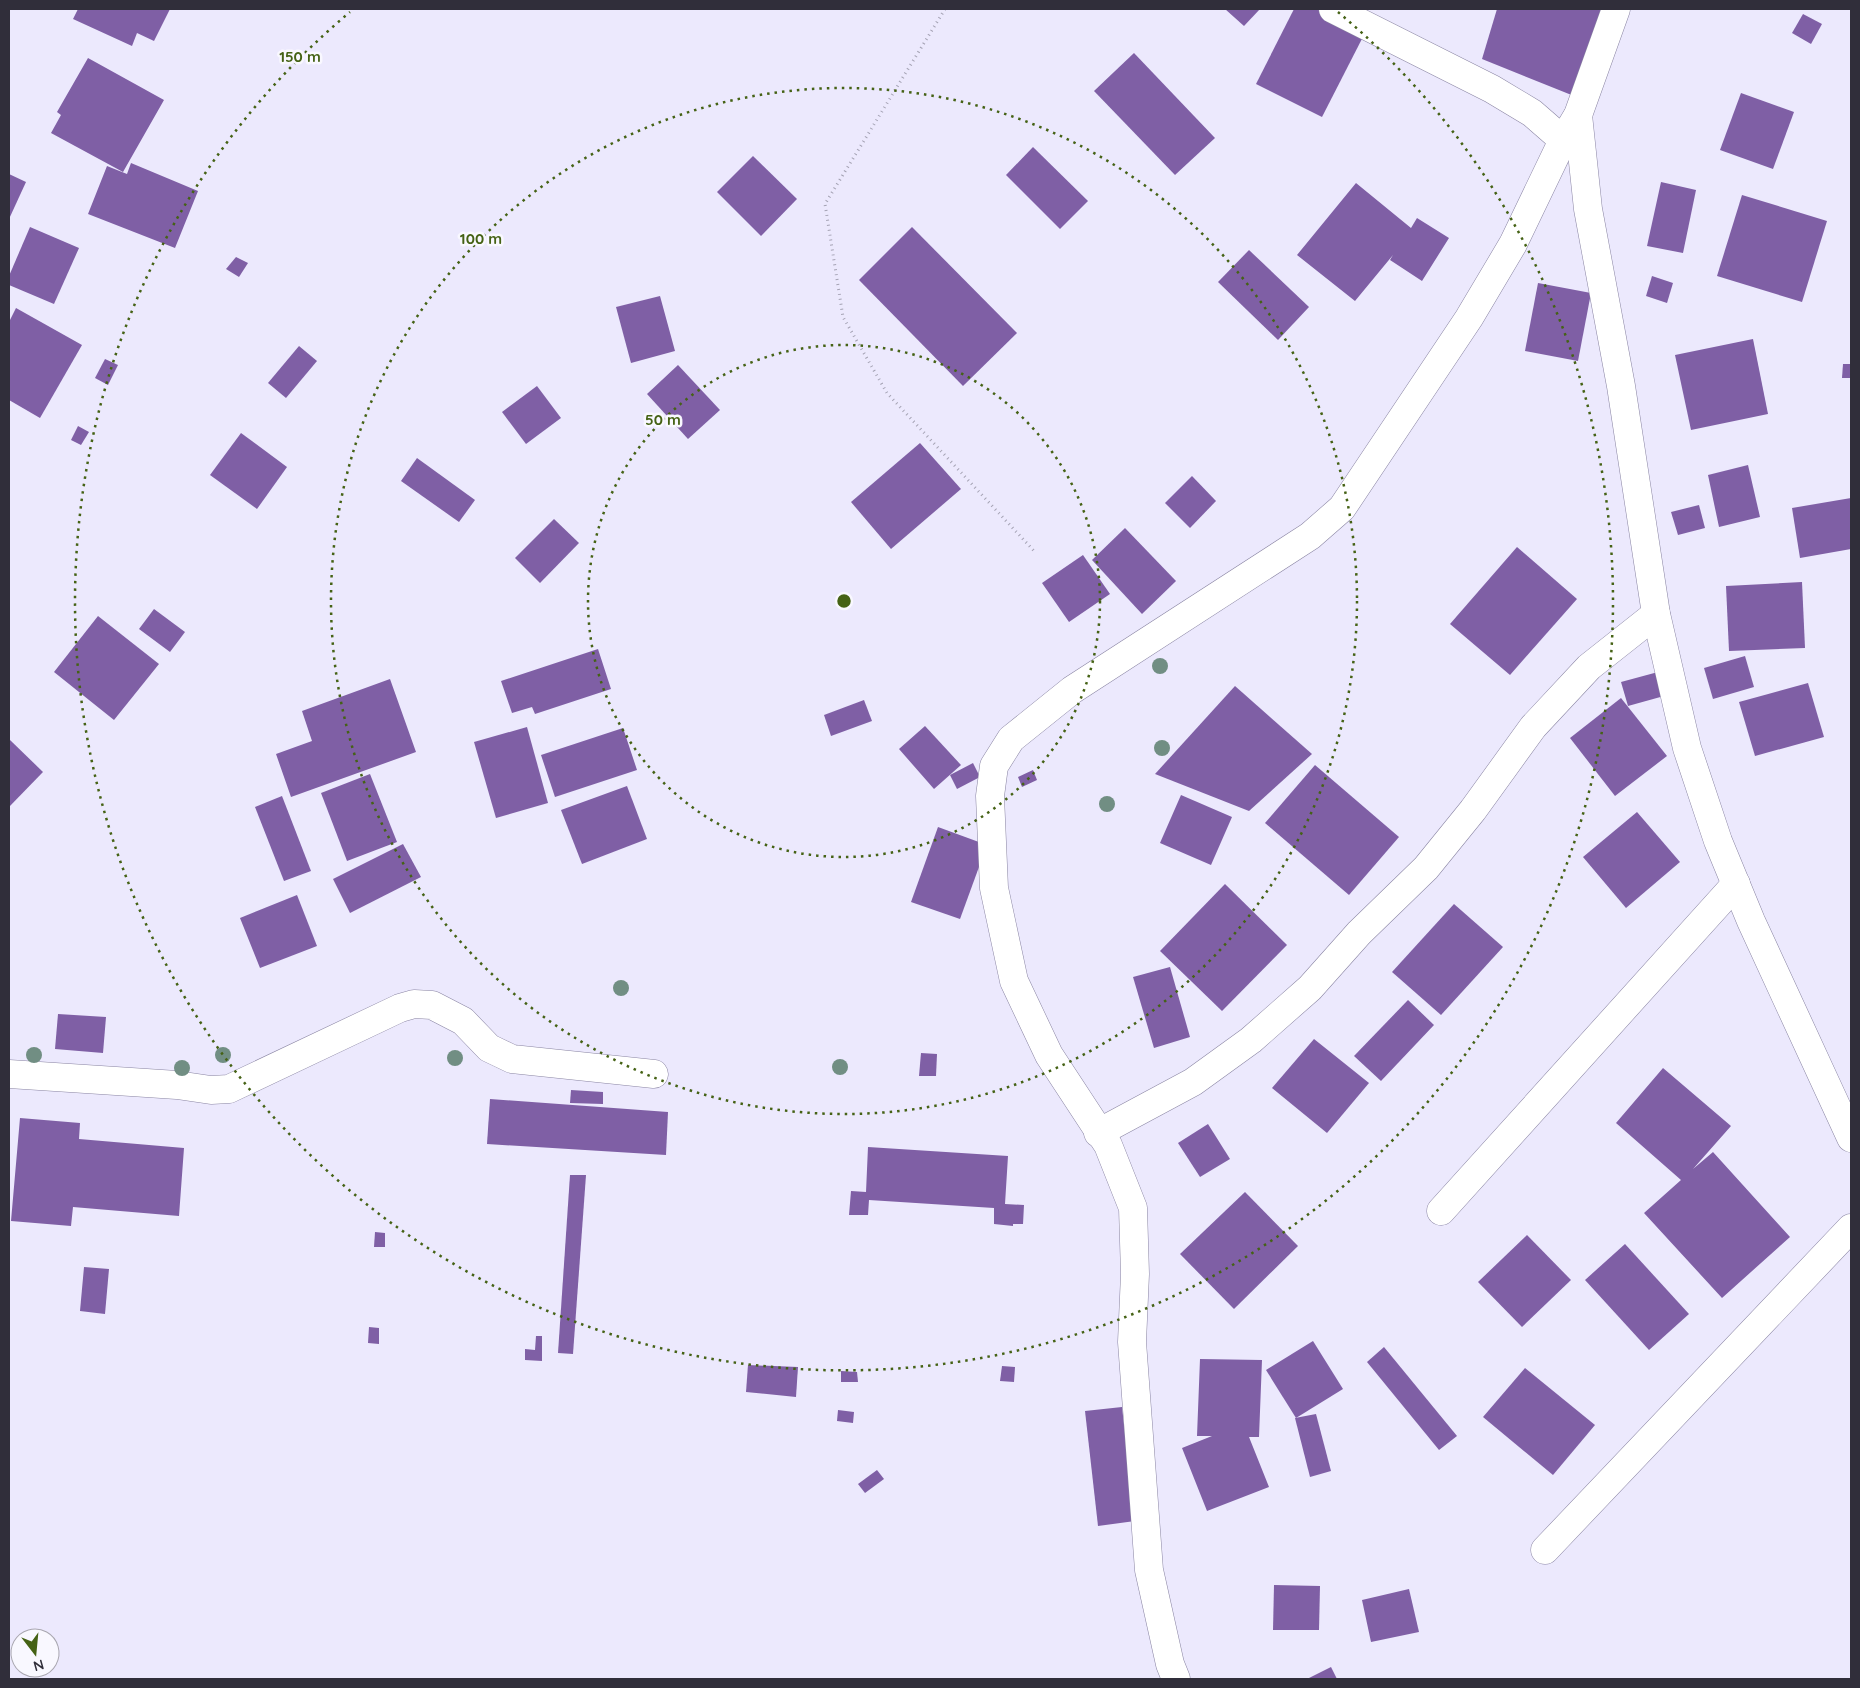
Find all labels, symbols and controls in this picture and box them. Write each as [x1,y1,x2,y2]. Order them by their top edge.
text: 150 m [279,47,321,66]
text: 100 m [460,229,502,248]
text: 50 m [645,410,681,429]
centre of rings [835,592,853,610]
north arrow [10,1628,60,1678]
text: N [31,1655,46,1676]

